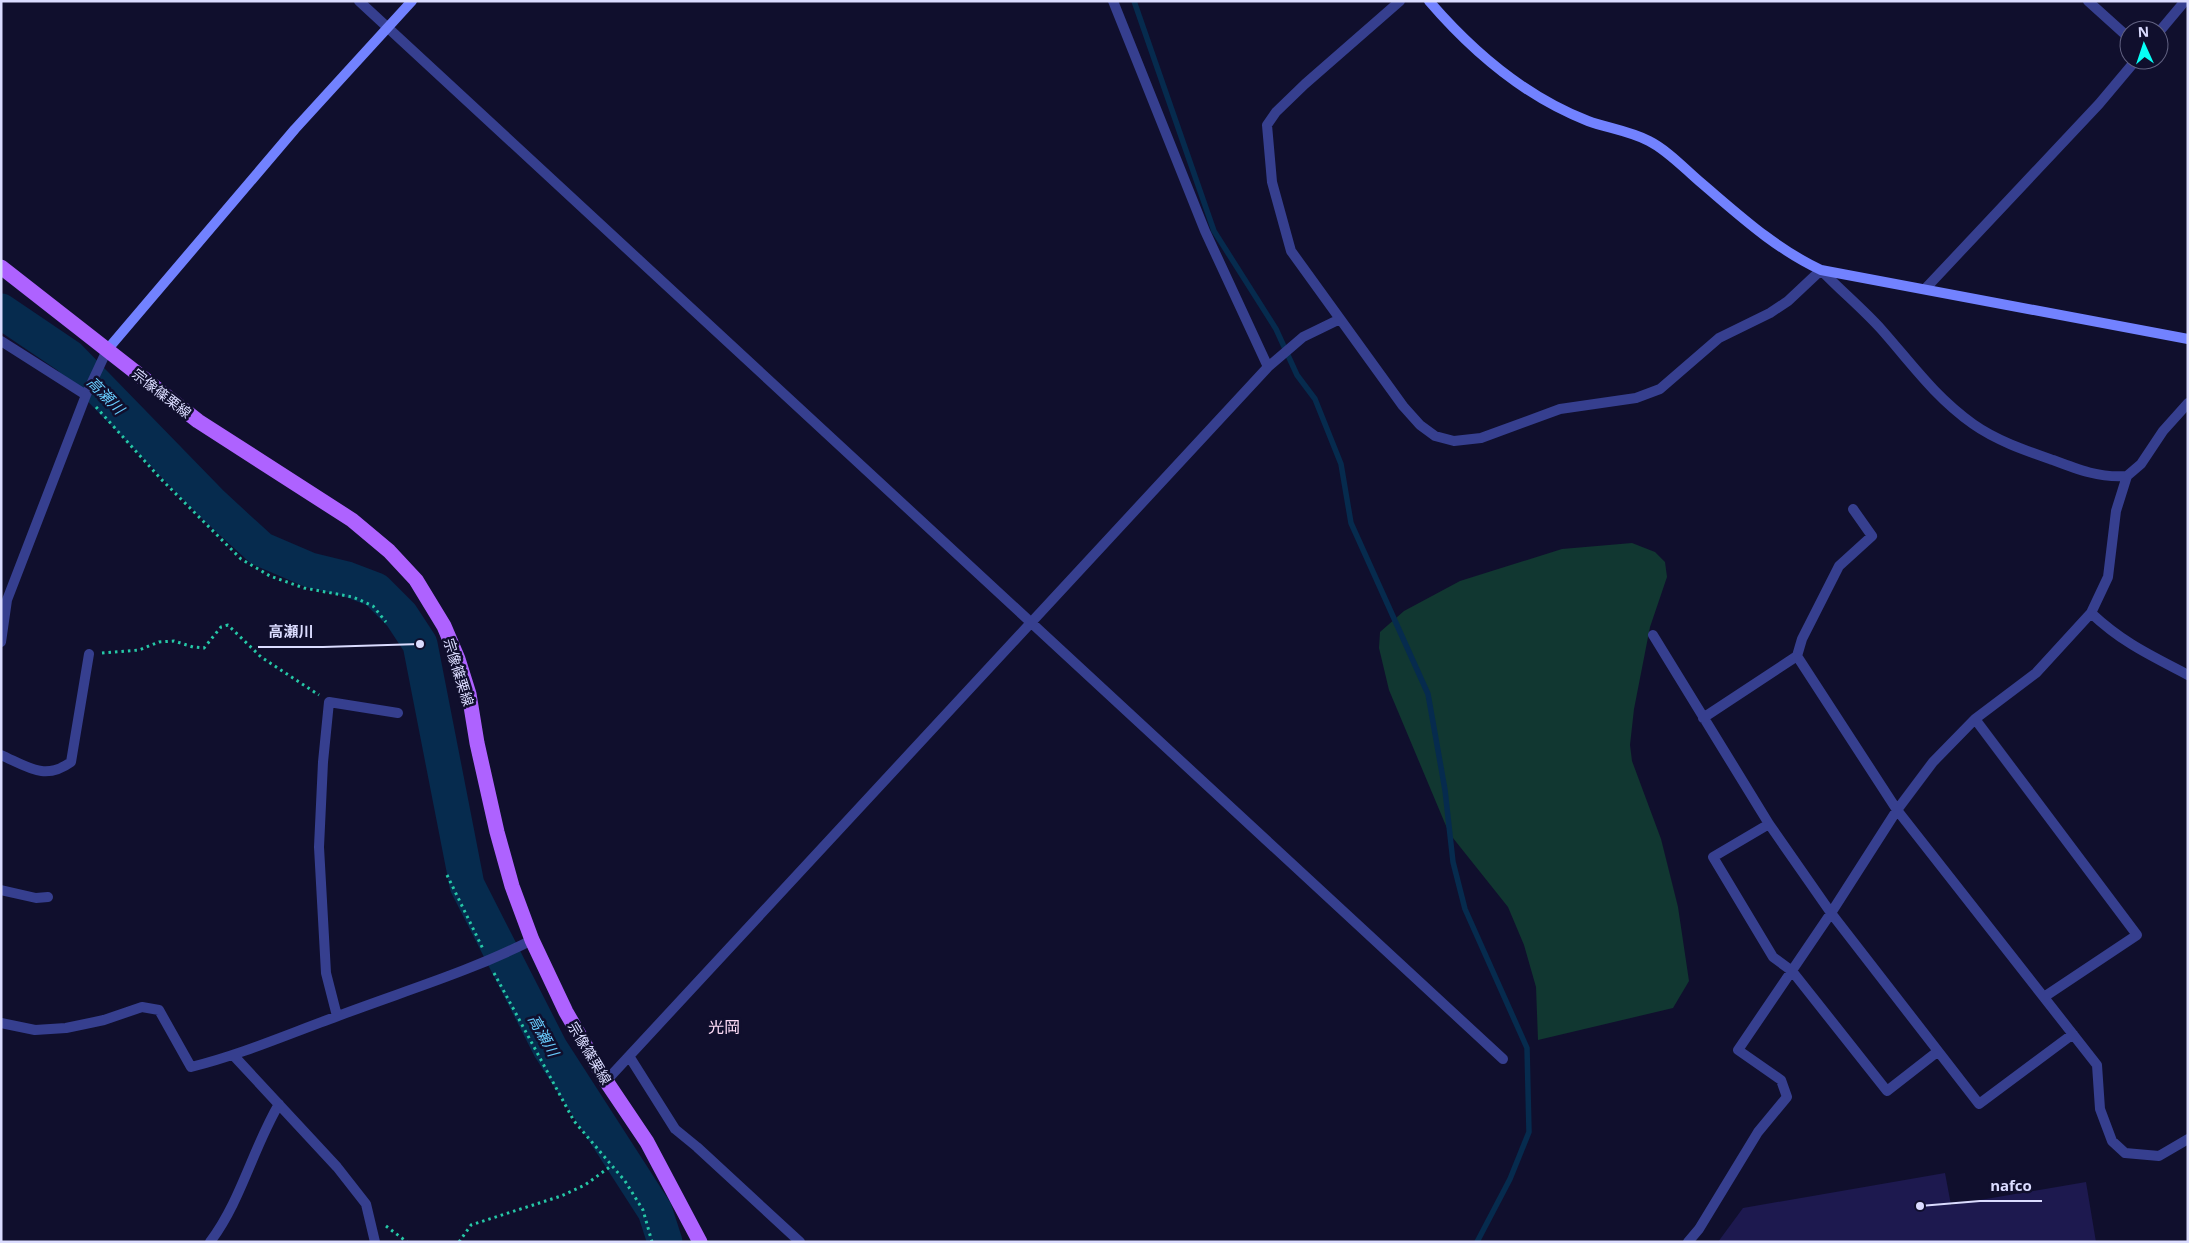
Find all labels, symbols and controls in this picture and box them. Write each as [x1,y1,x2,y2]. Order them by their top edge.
north arrow [2119,20,2169,70]
text: N [2137,22,2149,41]
street label: 宗像篠栗線 [129,364,195,422]
water label: 高瀬川 [83,372,130,420]
callout: 高瀬川 [258,617,323,647]
text: 高瀬川 [268,621,314,641]
street label: 宗像篠栗線 [440,636,478,708]
water label: 高瀬川 [524,1010,565,1061]
district label: 光岡 [708,1016,740,1038]
street label: 宗像篠栗線 [564,1018,616,1088]
callout: nafco [1980,1171,2042,1201]
text: nafco [1990,1175,2032,1195]

